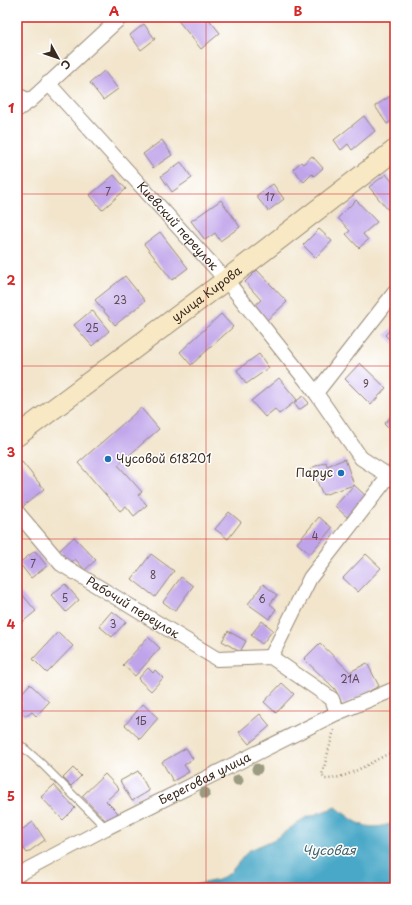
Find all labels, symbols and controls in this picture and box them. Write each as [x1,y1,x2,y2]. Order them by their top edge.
text: A [109,1,119,20]
text: B [294,1,303,20]
north arrow [38,38,78,78]
text: С [57,56,75,73]
text: 1 [8,98,14,117]
street label: Киевский переулок [133,177,223,274]
house number: 7 [105,184,111,199]
house number: 17 [265,189,276,204]
street label: улица Кирова [167,261,246,326]
text: 2 [6,270,16,289]
house number: 23 [113,292,127,307]
house number: 25 [85,320,99,335]
house number: 9 [363,376,369,391]
text: 3 [7,442,16,461]
place label: Чусовой 618201 [116,449,211,467]
marker: Чусовой 618201 [103,454,113,464]
place label: Парус [296,463,333,481]
marker: Парус [336,468,346,478]
house number: 4 [312,528,319,543]
house number: 7 [30,556,36,571]
house number: 8 [150,567,156,582]
street label: Рабочий переулок [83,571,184,643]
house number: 5 [62,590,68,605]
house number: 6 [258,591,266,606]
text: 4 [7,614,16,633]
house number: 3 [110,616,116,631]
house number: 21А [340,671,360,686]
house number: 1Б [136,713,147,728]
street label: Береговая улица [155,747,254,808]
text: 5 [7,786,15,805]
water label: Чусовая [302,840,357,859]

